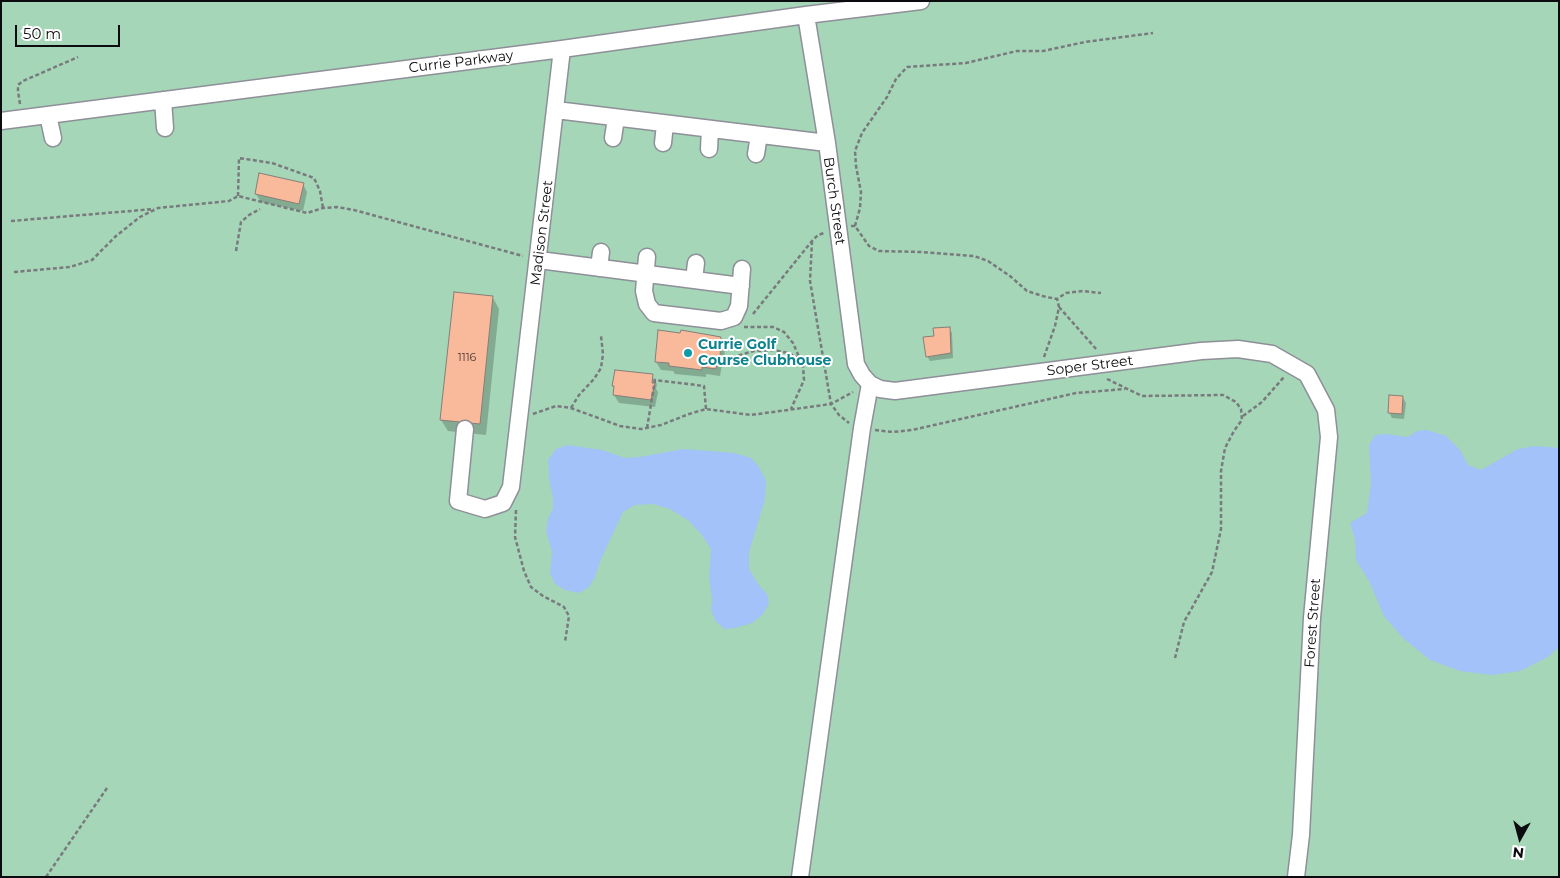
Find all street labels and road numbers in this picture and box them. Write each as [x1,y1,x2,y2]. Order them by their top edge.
street label: Currie Parkway [408,47,514,77]
street label: Burch Street [820,156,848,246]
street label: Madison Street [527,179,557,287]
street label: Soper Street [1046,352,1134,380]
street label: Forest Street [1301,578,1325,668]

